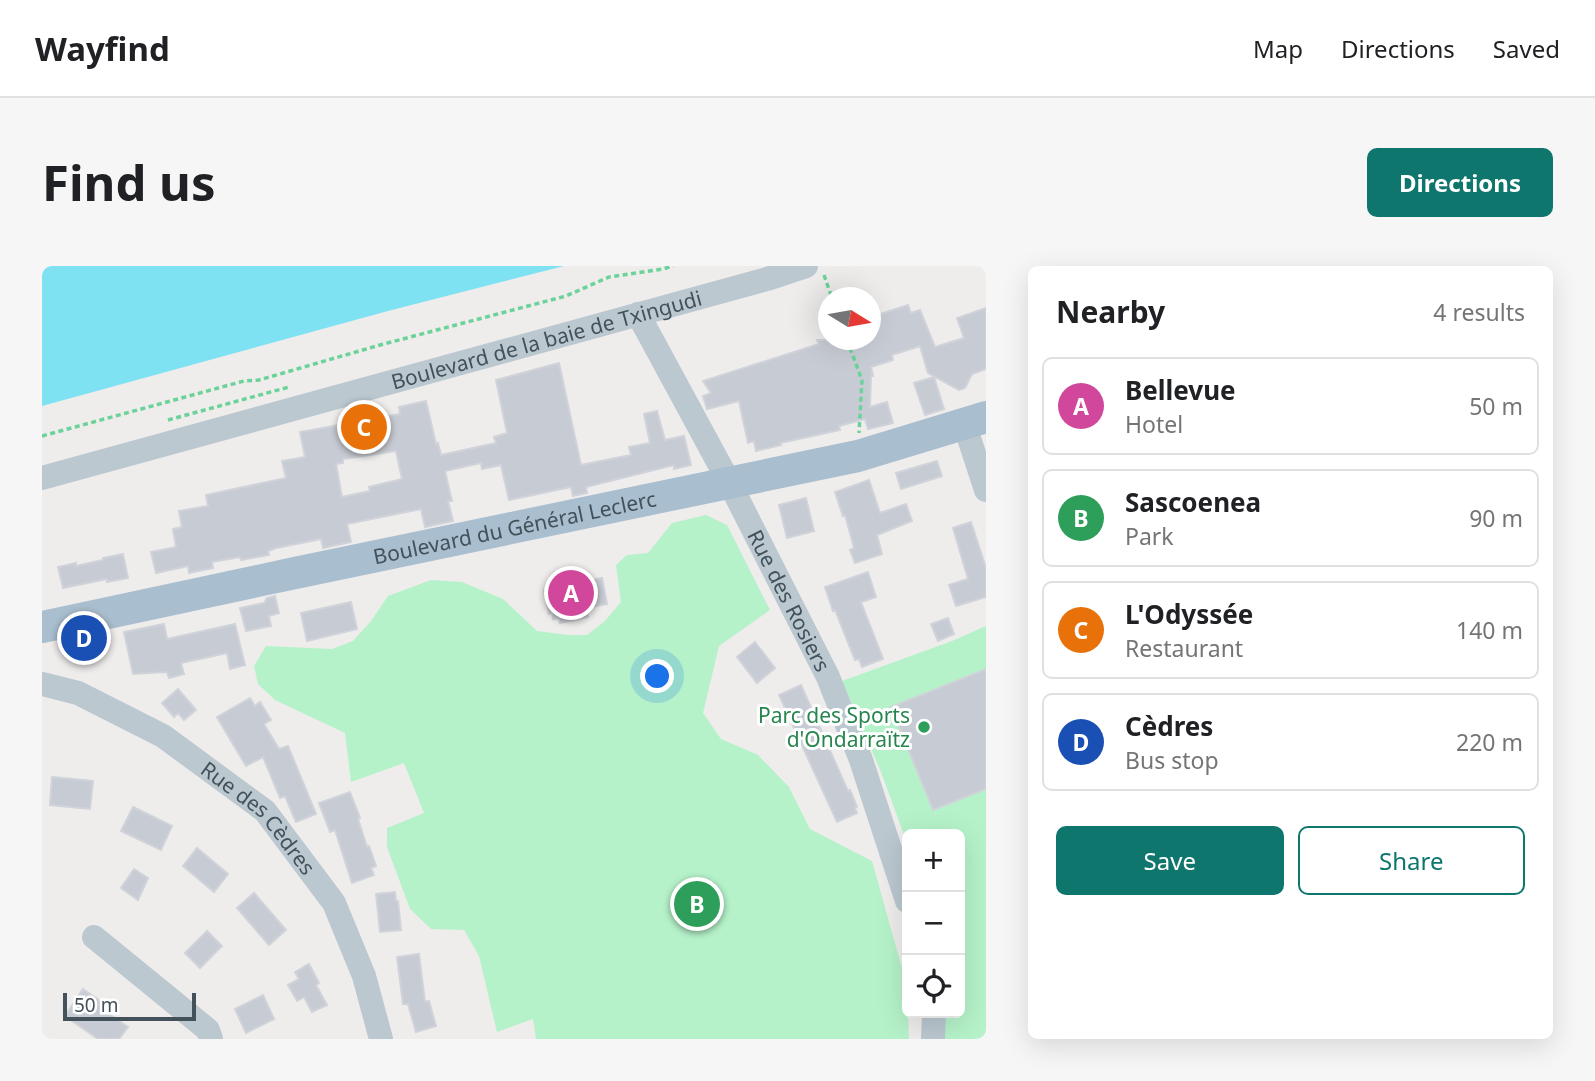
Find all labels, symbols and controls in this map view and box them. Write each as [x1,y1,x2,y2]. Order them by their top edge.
text: Wayfind [35,26,170,71]
text: Map [1253,32,1303,65]
text: Directions [1341,32,1455,65]
text: Saved [1493,32,1560,65]
button: Directions [1367,148,1553,217]
text: Find us [42,149,216,215]
street label: Boulevard de la baie de Txingudi [388,284,705,396]
north arrow [818,287,881,350]
text: Nearby [1056,291,1165,332]
text: 4 results [1433,296,1525,328]
text: Bellevue [1125,372,1236,408]
text: A [1073,390,1089,422]
text: 50 m [1469,390,1523,422]
pin: C [341,401,387,453]
text: Hotel [1125,408,1183,440]
street label: Boulevard du Général Leclerc [371,484,659,570]
text: Sascoenea [1125,484,1261,520]
text: B [1073,502,1089,534]
text: 90 m [1469,502,1523,534]
text: Park [1125,520,1174,552]
street label: Rue des Rosiers [741,525,837,676]
pin: A [548,567,594,619]
text: L'Odyssée [1125,596,1253,632]
pin: D [61,612,107,664]
text: C [1074,614,1088,646]
text: 140 m [1456,614,1523,646]
text: Restaurant [1125,632,1243,664]
your location [640,659,674,693]
place label: Parc des Sports d'Ondarraïtz [758,701,910,753]
text: Cèdres [1125,708,1213,744]
marker: Parc des Sports d'Ondarraïtz [916,719,932,735]
text: D [1073,726,1089,758]
text: 220 m [1456,726,1523,758]
text: Bus stop [1125,744,1219,776]
street label: Rue des Cèdres [196,755,322,880]
button: Save [1056,826,1284,895]
button: Share [1298,826,1525,895]
map controls [902,829,965,1018]
button: + [902,829,965,892]
pin: B [674,878,720,930]
button: − [902,892,965,955]
button: locate [902,955,965,1018]
scale bar [63,990,196,1022]
text: 50 m [74,992,118,1018]

